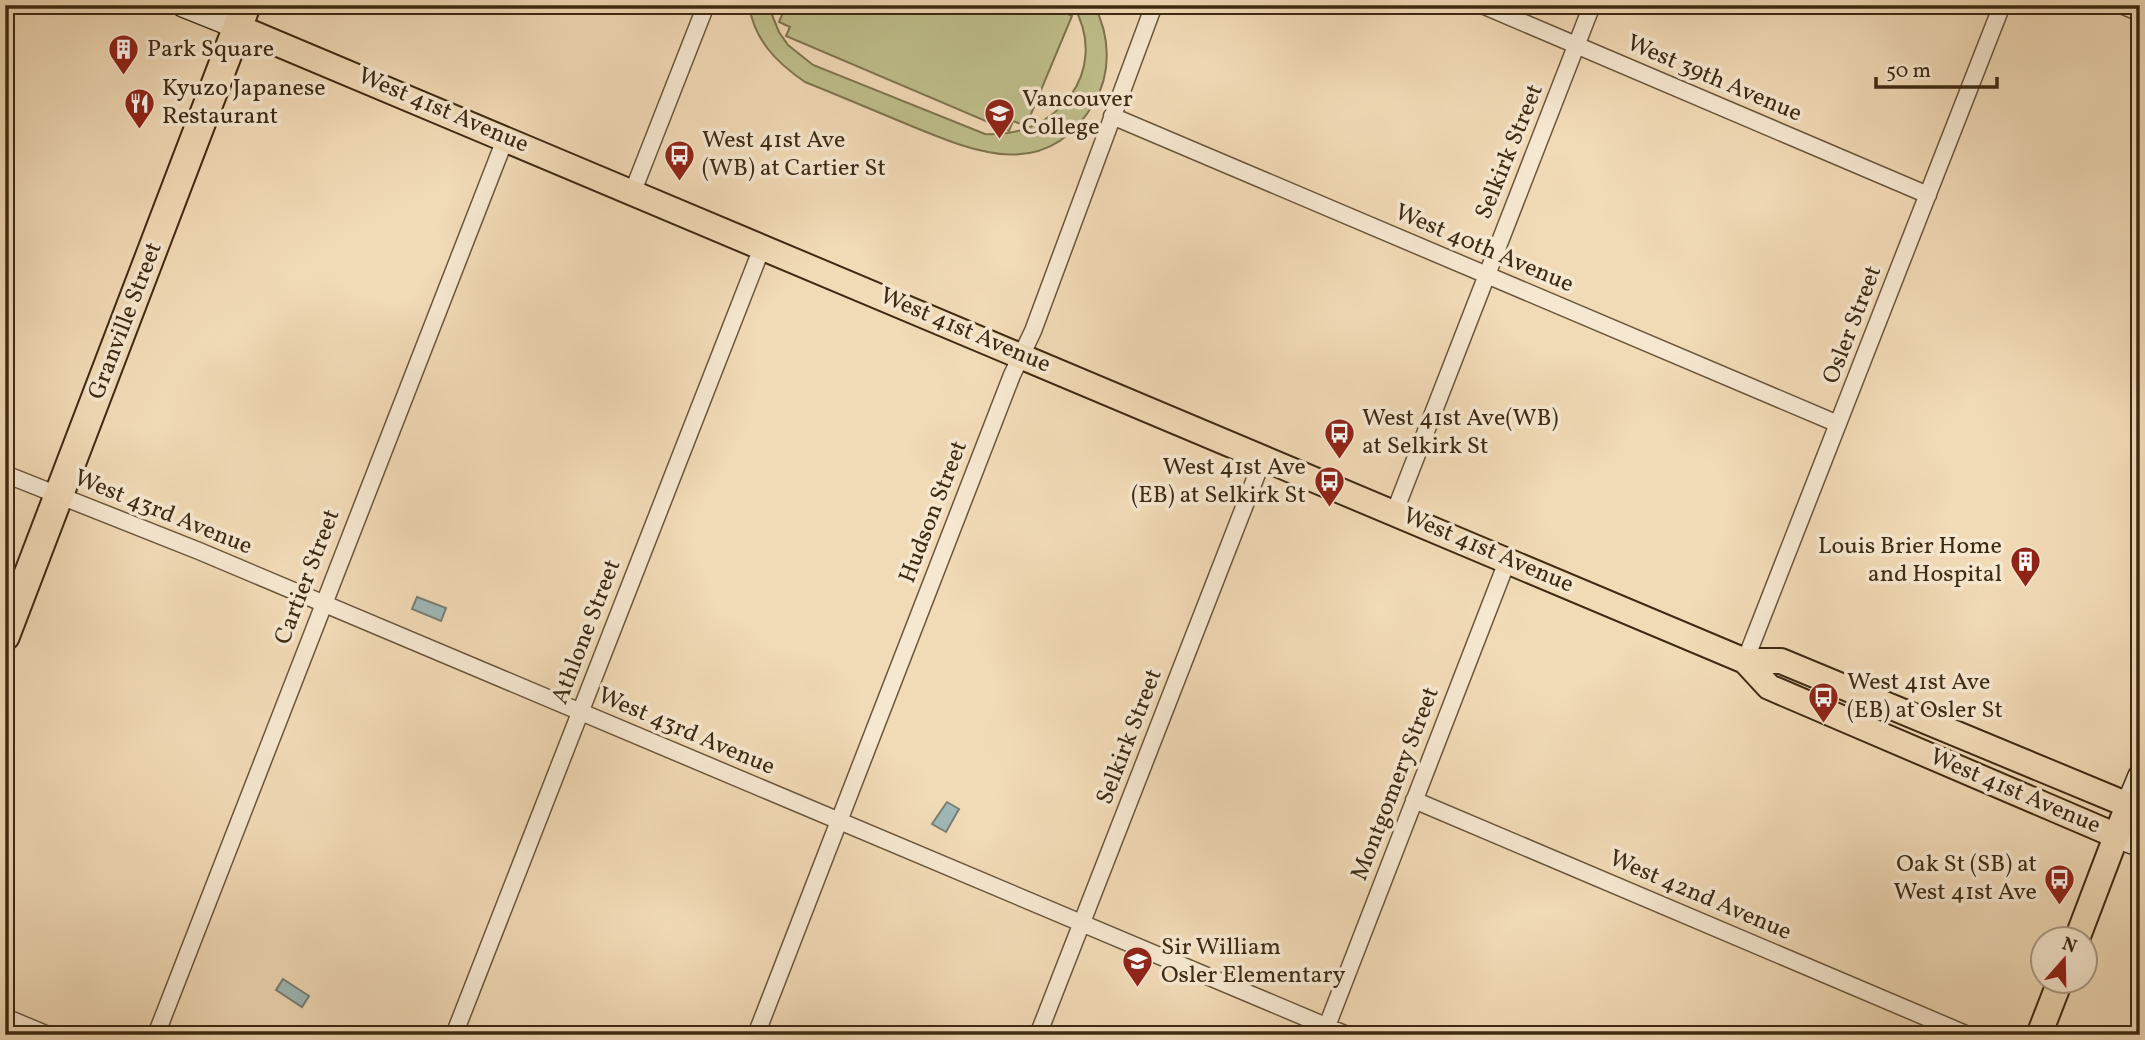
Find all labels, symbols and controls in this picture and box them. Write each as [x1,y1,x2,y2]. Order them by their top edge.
street label: West 39th Avenue [1621,27,1807,131]
building icon: Park Square [107,33,141,77]
place label: Park Square [147,33,274,67]
scale bar [1876,46,1996,90]
text: 50 m [1886,57,1931,86]
street label: West 41st Avenue [352,60,534,162]
place label: Kyuzo Japanese Restaurant [162,72,326,134]
street label: Selkirk Street [1467,79,1553,225]
place label: Vancouver College [1022,83,1133,145]
restaurant icon: Kyuzo Japanese Restaurant [122,86,156,130]
school or university icon: Vancouver College [982,97,1016,141]
place label: West 41st Ave (WB) at Cartier St [702,124,886,186]
bus stop icon: West 41st Ave (WB) at Cartier St [662,138,696,182]
street label: West 40th Avenue [1389,196,1579,302]
street label: Granville Street [80,237,172,405]
street label: Osler Street [1815,261,1891,389]
street label: West 41st Avenue [874,280,1056,382]
place label: West 41st Ave(WB) at Selkirk St [1362,402,1558,464]
bus stop icon: West 41st Ave(WB) at Selkirk St [1322,416,1356,460]
street label: Hudson Street [891,436,977,588]
place label: West 41st Ave (EB) at Selkirk St [1131,451,1306,513]
street label: West 43rd Avenue [69,462,257,564]
bus stop icon: West 41st Ave (EB) at Selkirk St [1312,465,1346,509]
street label: West 41st Avenue [1397,500,1579,602]
street label: Cartier Street [267,504,349,650]
place label: Louis Brier Home and Hospital [1818,530,2002,592]
building icon: Louis Brier Home and Hospital [2008,544,2042,588]
street label: Athlone Street [544,555,630,709]
street label: Selkirk Street [1089,664,1171,810]
place label: West 41st Ave (EB) at Osler St [1847,666,2003,728]
street label: West 43rd Avenue [592,679,780,785]
bus stop icon: West 41st Ave (EB) at Osler St [1807,680,1841,724]
street label: Montgomery Street [1343,682,1449,886]
street label: West 41st Avenue [1924,741,2106,843]
street label: West 42nd Avenue [1603,842,1797,950]
place label: Oak St (SB) at West 41st Ave [1894,848,2037,910]
bus stop icon: Oak St (SB) at West 41st Ave [2043,862,2077,906]
north arrow [2030,925,2100,995]
place label: Sir William Osler Elementary [1161,931,1346,993]
text: N [2058,931,2080,961]
school or university icon: Sir William Osler Elementary [1121,945,1155,989]

